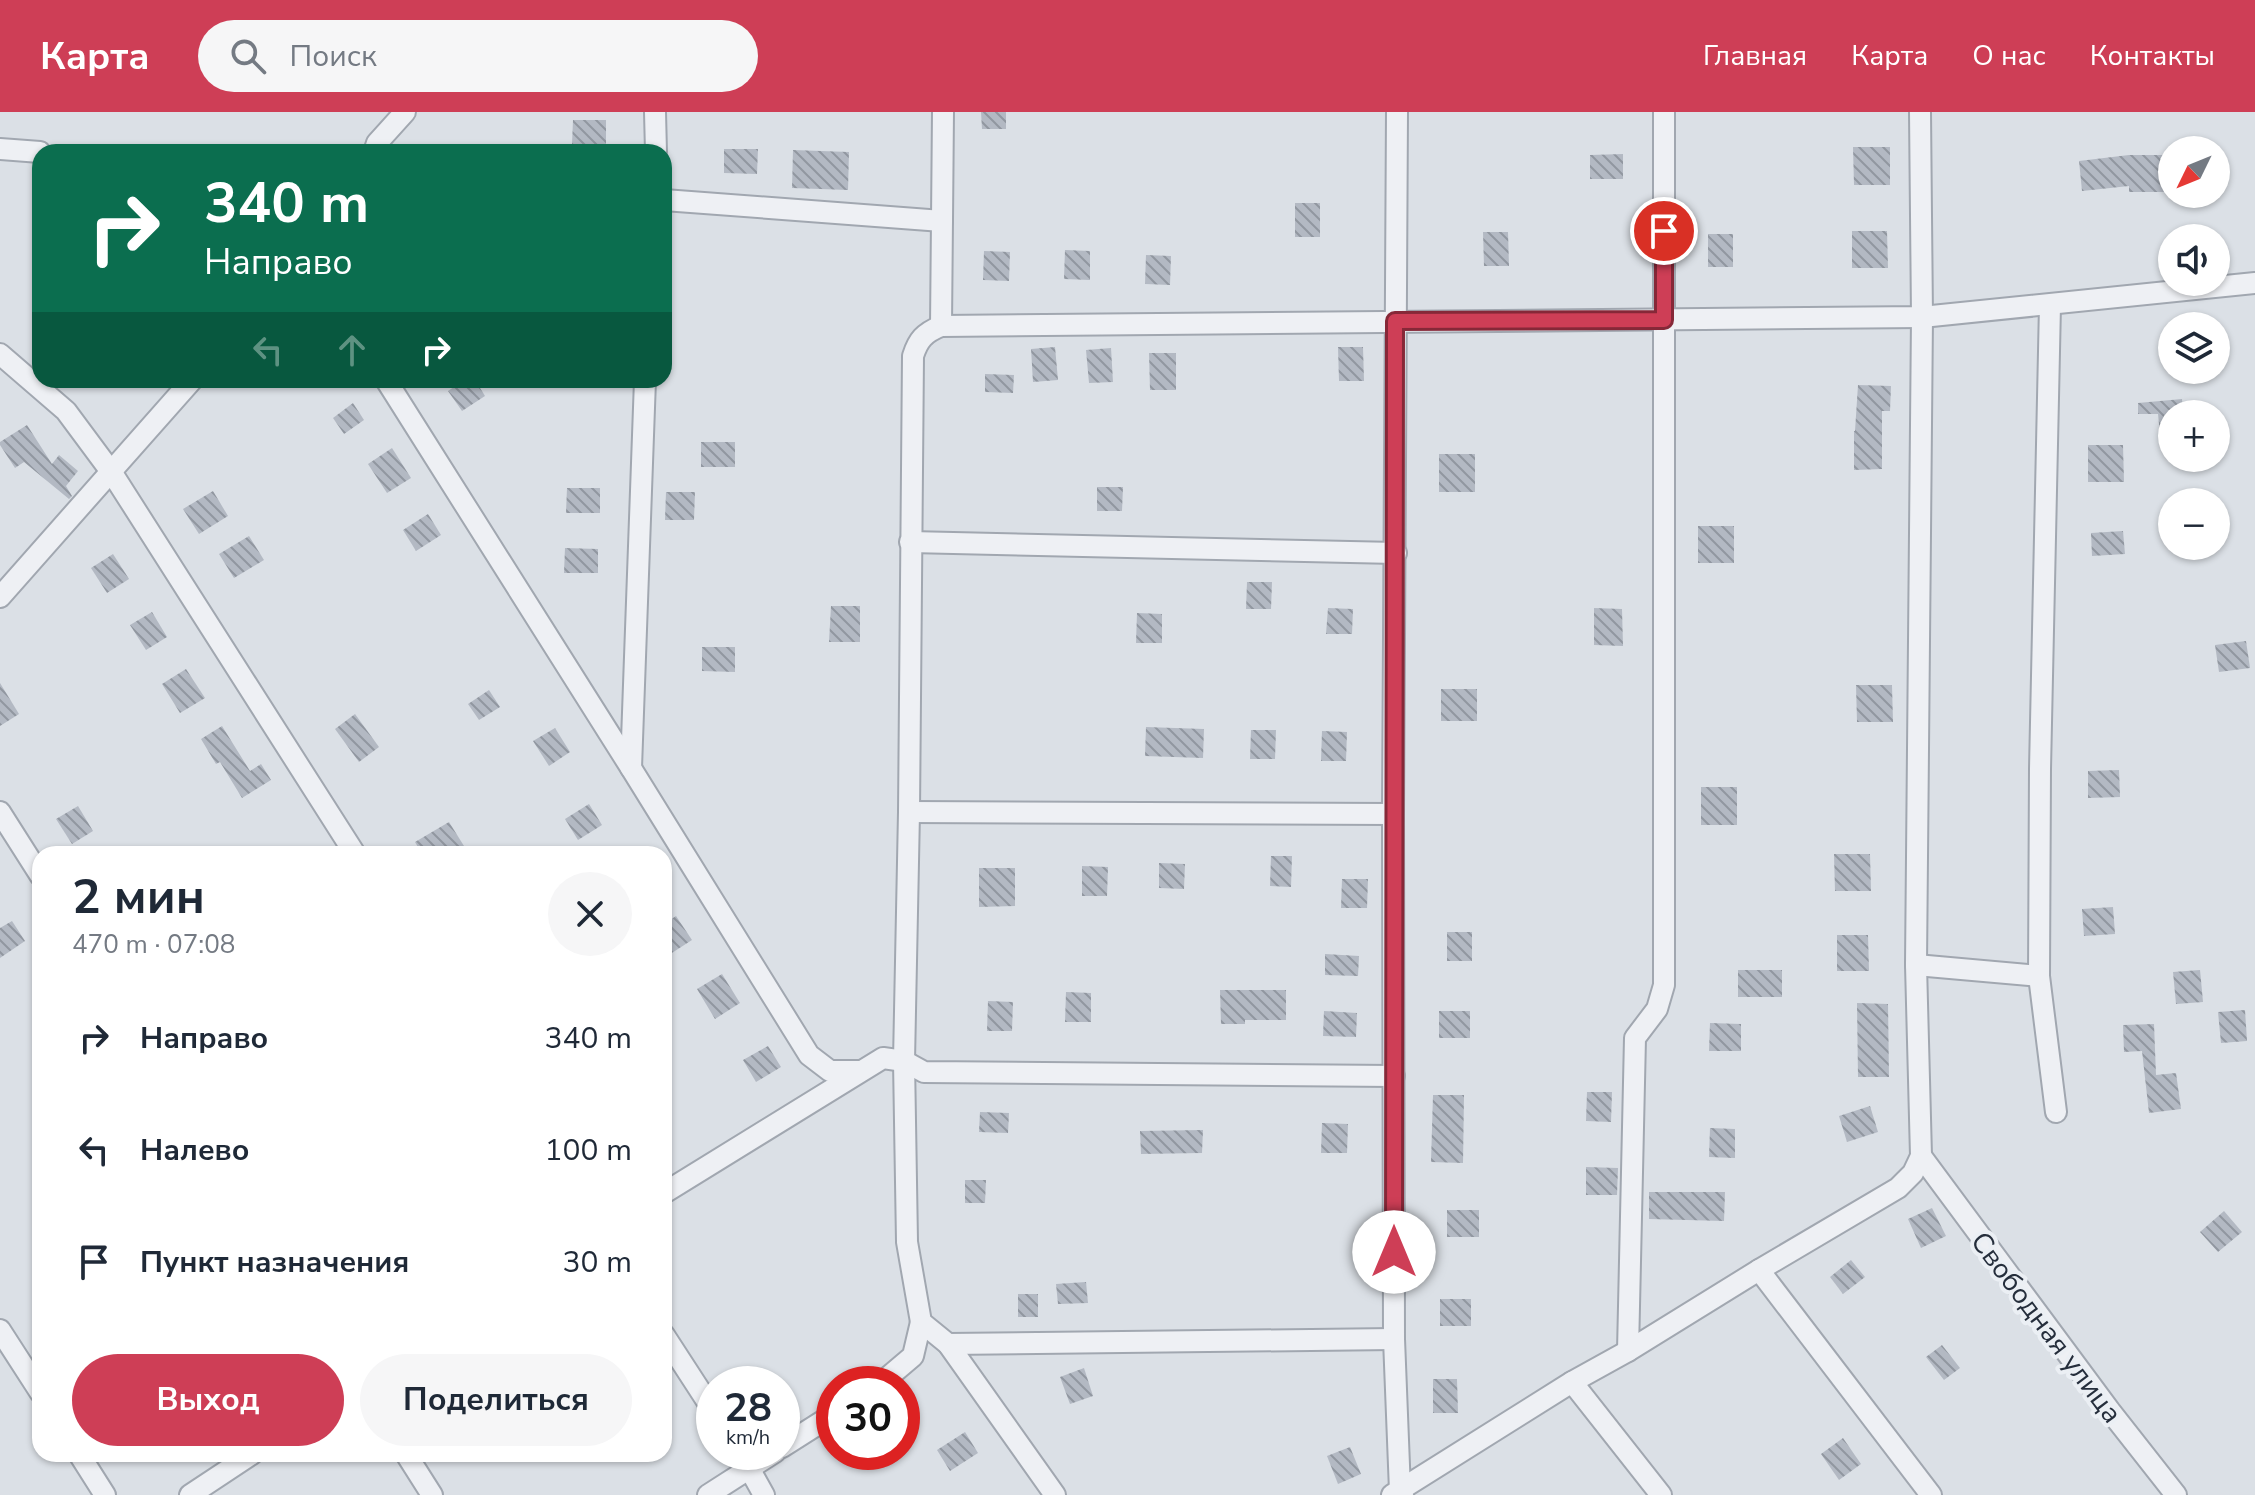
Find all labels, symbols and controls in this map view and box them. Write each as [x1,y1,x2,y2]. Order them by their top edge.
search box [198,20,758,92]
text: Карта [40,31,150,82]
icon: search [226,34,270,78]
text: Поиск [290,36,377,77]
text: Главная [1703,37,1807,75]
text: Карта [1851,37,1928,75]
text: О нас [1972,37,2046,75]
text: Контакты [2090,37,2215,75]
north arrow [2158,136,2230,208]
map controls [2158,136,2230,560]
text: 340 m [204,165,369,242]
icon: right [72,176,176,280]
pin [1630,197,1698,265]
icon: arrive [1642,209,1686,253]
button: sound [2158,224,2230,296]
text: Направо [204,238,353,287]
button: layers [2158,312,2230,384]
icon: left [246,328,290,372]
icon: ahead [330,328,374,372]
icon: right [414,328,458,372]
button: + [2158,400,2230,472]
button: − [2158,488,2230,560]
text: 2 мин [72,864,205,930]
button: close [548,872,632,956]
text: 470 m · 07:08 [72,927,235,962]
icon: right [72,1016,116,1060]
text: Направо [140,1018,268,1059]
text: 340 m [545,1018,632,1059]
icon: left [72,1128,116,1172]
text: Налево [140,1130,249,1171]
text: 100 m [545,1130,632,1171]
position arrow [1352,1210,1436,1294]
street label: Свободная улица [1962,1224,2131,1431]
icon: arrive [72,1240,116,1284]
text: Пункт назначения [140,1242,409,1283]
text: 30 m [563,1242,632,1283]
button: Выход [72,1354,344,1446]
button: Поделиться [360,1354,632,1446]
speed limit sign: 30 [816,1366,920,1470]
text: 28 [724,1381,772,1435]
text: km/h [726,1424,770,1451]

